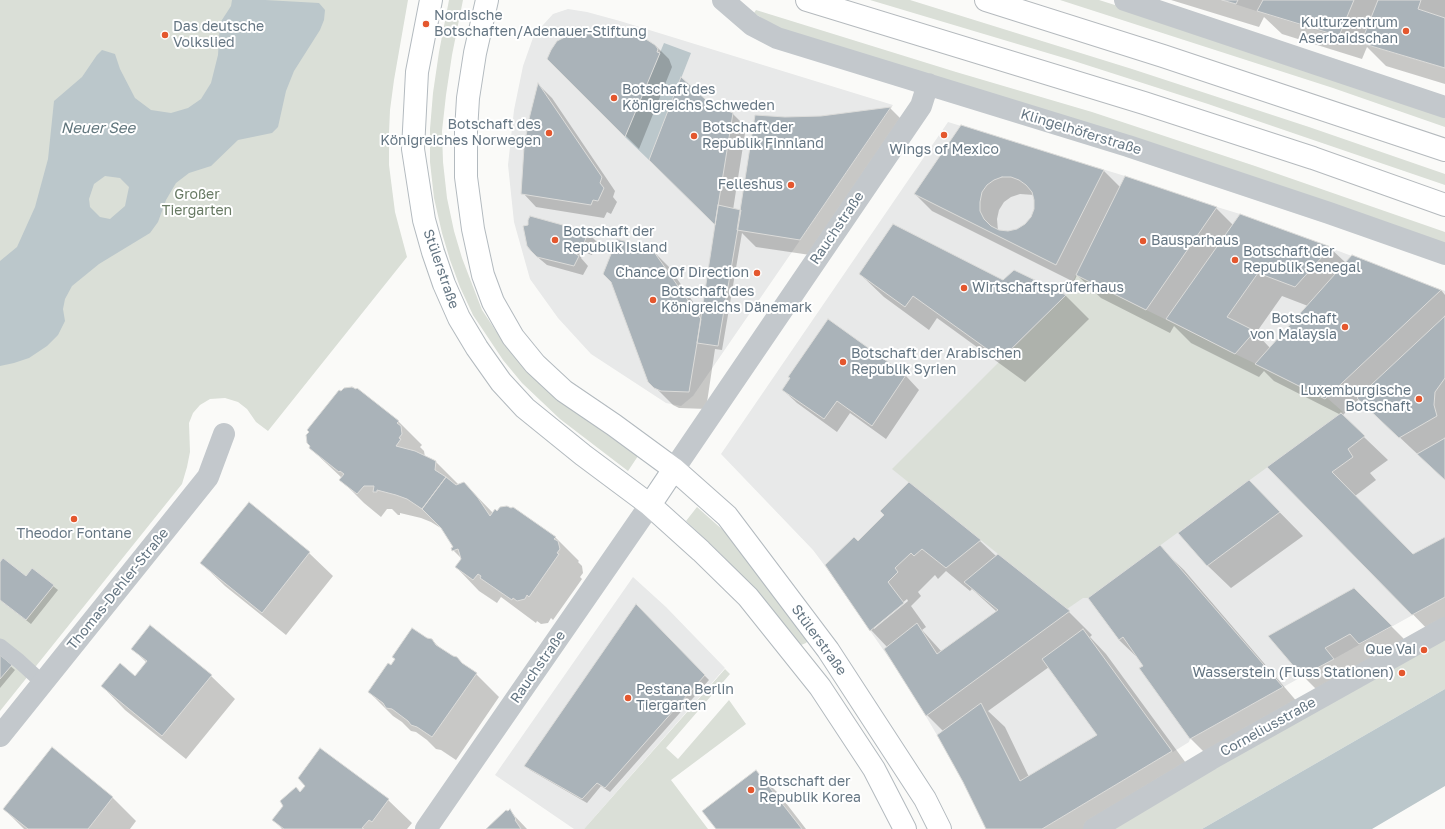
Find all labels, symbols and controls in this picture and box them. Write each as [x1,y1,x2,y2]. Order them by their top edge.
place label: Nordische Botschaften/Adenauer-Stiftung [434,8,647,40]
place label: Kulturzentrum Aserbaidschan [1299,15,1398,48]
place label: Das deutsche Volkslied [173,19,264,52]
marker: Nordische Botschaften/Adenauer-Stiftung [421,19,431,29]
marker: Kulturzentrum Aserbaidschan [1401,26,1411,36]
marker: Das deutsche Volkslied [160,30,170,40]
place label: Botschaft des Königreichs Schweden [622,82,775,114]
marker: Botschaft des Königreichs Schweden [609,93,619,103]
street label: Klingelhöferstraße [1019,106,1143,158]
place label: Botschaft des Königreiches Norwegen [380,117,541,150]
water label: Neuer See [61,119,135,137]
place label: Botschaft der Republik Finnland [702,120,824,152]
marker: Botschaft des Königreiches Norwegen [544,128,554,138]
marker: Wings of Mexico [939,130,949,140]
marker: Botschaft der Republik Finnland [689,131,699,141]
place label: Wings of Mexico [889,142,999,158]
place label: Felleshus [718,177,783,193]
marker: Felleshus [786,180,796,190]
park label: Großer Tiergarten [162,187,232,220]
street label: Rauchstraße [806,188,868,268]
place label: Botschaft der Republik Island [563,224,667,256]
street label: Stülerstraße [420,227,462,311]
place label: Bausparhaus [1151,233,1239,249]
marker: Botschaft der Republik Island [550,235,560,245]
marker: Bausparhaus [1138,236,1148,246]
place label: Botschaft der Republik Senegal [1243,244,1361,276]
marker: Botschaft der Republik Senegal [1230,255,1240,265]
place label: Chance Of Direction [615,265,749,281]
marker: Chance Of Direction [752,268,762,278]
place label: Wirtschaftsprüferhaus [972,280,1124,296]
marker: Wirtschaftsprüferhaus [959,283,969,293]
place label: Botschaft des Königreichs Dänemark [661,284,812,316]
marker: Botschaft des Königreichs Dänemark [648,295,658,305]
place label: Botschaft von Malaysia [1250,311,1337,344]
marker: Botschaft von Malaysia [1340,322,1350,332]
place label: Botschaft der Arabischen Republik Syrien [851,346,1021,378]
marker: Botschaft der Arabischen Republik Syrien [838,357,848,367]
place label: Luxemburgische Botschaft [1300,383,1411,416]
marker: Luxemburgische Botschaft [1414,394,1424,404]
marker: Theodor Fontane [69,514,79,524]
street label: Thomas-Dehler-Straße [64,525,172,653]
place label: Theodor Fontane [16,526,132,542]
street label: Stülerstraße [788,601,850,679]
street label: Rauchstraße [507,628,569,706]
place label: Que Vai [1365,642,1416,658]
marker: Que Vai [1419,645,1429,655]
place label: Wasserstein (Fluss Stationen) [1192,665,1394,681]
marker: Wasserstein (Fluss Stationen) [1397,668,1407,678]
place label: Pestana Berlin Tiergarten [636,682,734,714]
marker: Pestana Berlin Tiergarten [623,693,633,703]
street label: Corneliusstraße [1217,694,1319,760]
place label: Botschaft der Republik Korea [759,774,861,806]
marker: Botschaft der Republik Korea [746,785,756,795]

